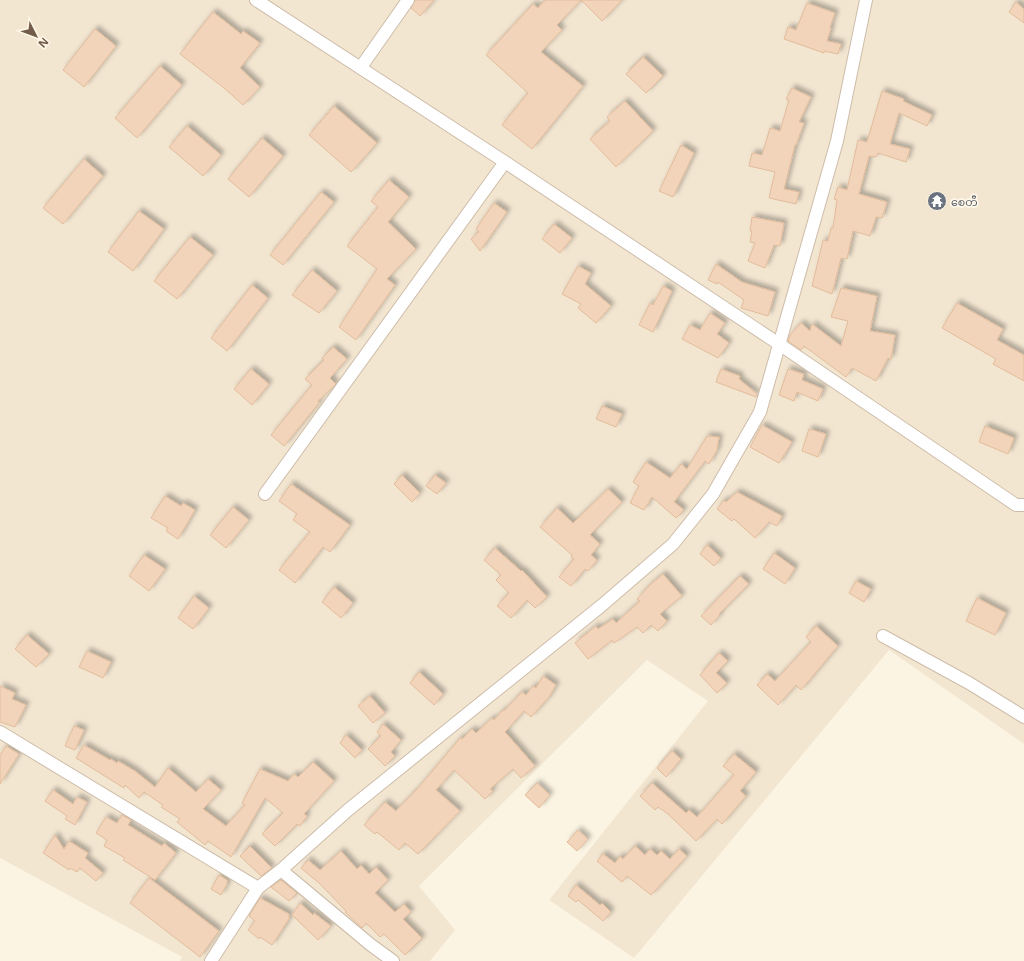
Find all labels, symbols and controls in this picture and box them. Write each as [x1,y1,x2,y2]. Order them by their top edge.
north arrow [16,16,56,56]
text: N [35,35,52,51]
temple icon: စေတီ [926,190,948,212]
place label: စေတီ [951,194,978,209]

